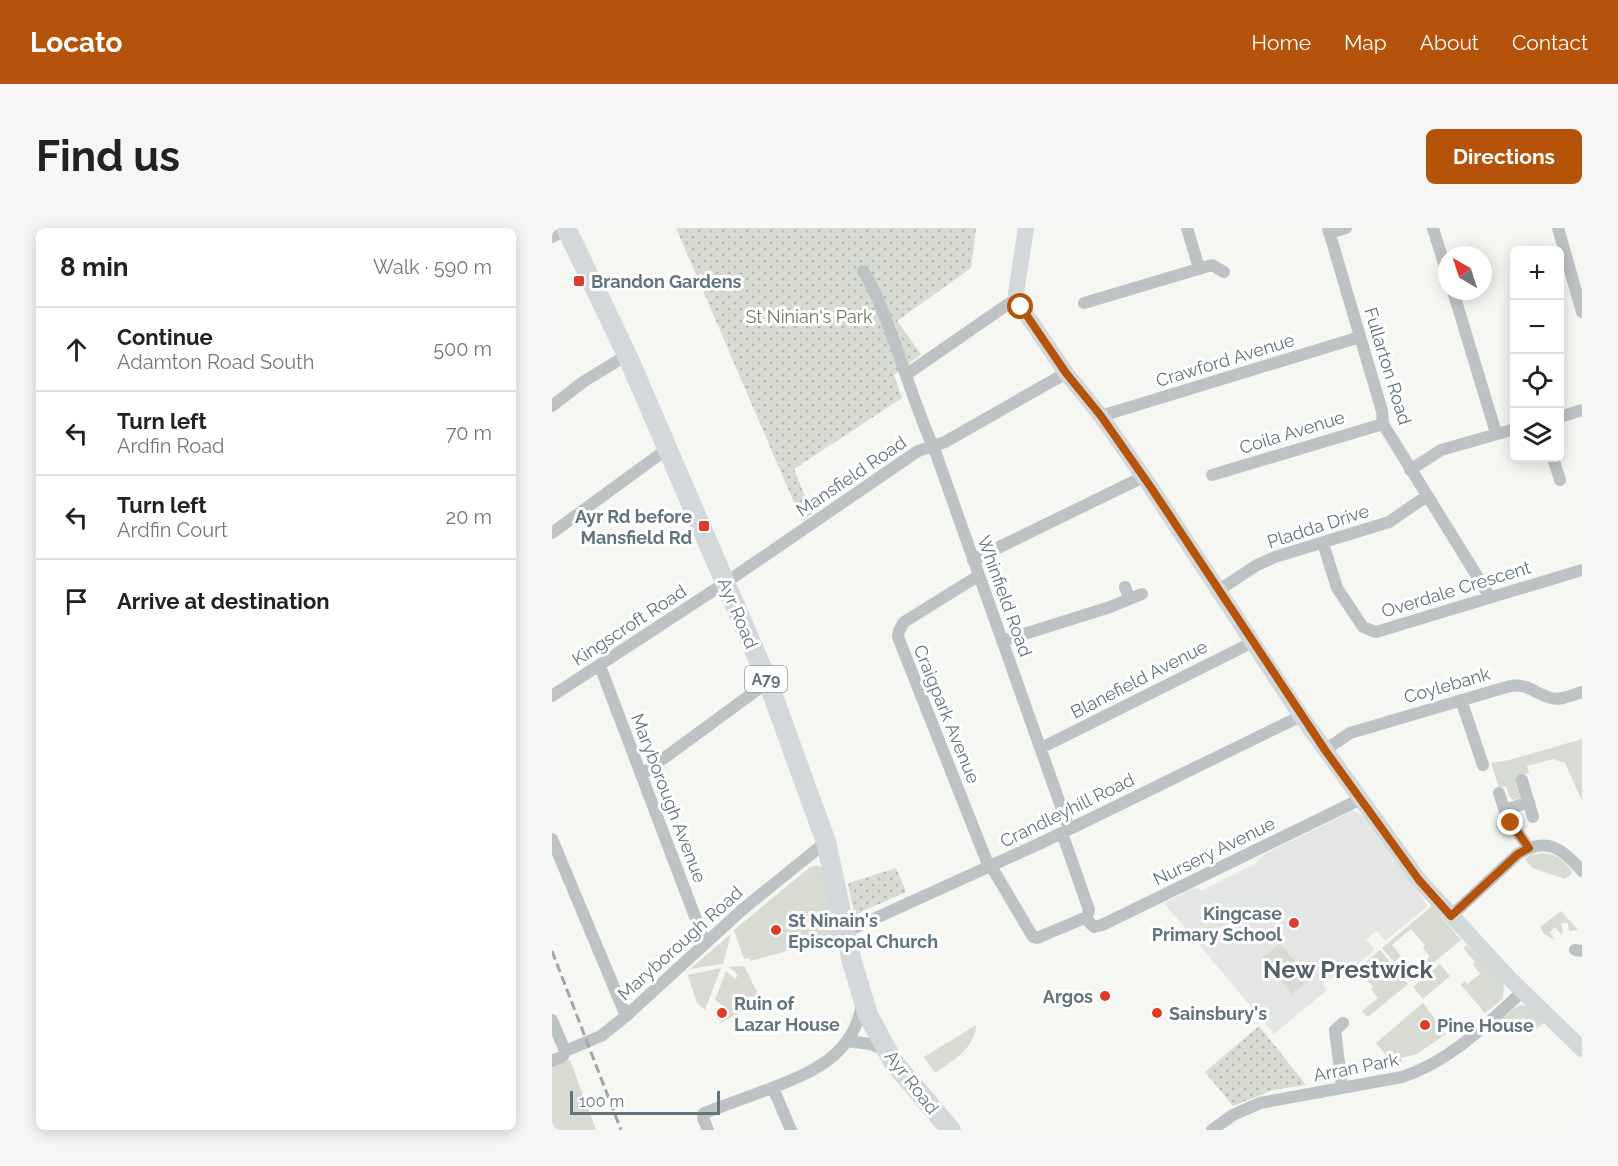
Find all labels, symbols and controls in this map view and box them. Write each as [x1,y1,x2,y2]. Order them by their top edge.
text: Locato [30,26,122,59]
text: Home [1252,30,1311,55]
text: Map [1344,30,1387,55]
text: About [1420,30,1479,55]
text: Contact [1512,30,1588,55]
button: Directions [1426,129,1582,184]
text: Find us [36,132,180,181]
north arrow [1438,246,1492,300]
map controls [1510,246,1564,462]
button: + [1510,246,1564,300]
text: 8 min [60,252,128,282]
text: Walk · 590 m [373,255,492,279]
place label: Brandon Gardens [591,271,742,292]
marker: Brandon Gardens [572,274,586,288]
route start [1007,293,1033,319]
button: − [1510,300,1564,354]
street label: Fullarton Road [1360,305,1416,427]
park label: St Ninian's Park [745,306,873,327]
text: Continue [117,324,213,350]
street label: Crawford Avenue [1153,329,1297,391]
icon: ahead [60,333,93,366]
text: 500 m [433,337,492,361]
text: Adamton Road South [117,350,314,374]
button: locate [1510,354,1564,408]
street label: Coila Avenue [1237,406,1348,458]
text: Turn left [117,408,207,434]
button: layers [1510,408,1564,462]
icon: left [60,417,93,450]
text: 70 m [446,421,492,445]
street label: Mansfield Road [792,431,910,521]
text: Ardfin Road [117,434,225,458]
text: Turn left [117,492,207,518]
street label: Pladda Drive [1265,500,1372,552]
icon: left [60,501,93,534]
text: 20 m [446,505,492,529]
place label: Ayr Rd before Mansfield Rd [575,506,692,548]
text: Ardfin Court [117,518,228,542]
marker: Ayr Rd before Mansfield Rd [697,519,711,533]
street label: Whinfield Road [973,533,1037,659]
street label: Overdale Crescent [1379,556,1533,622]
street label: Ayr Road [714,574,762,652]
street label: Kingscroft Road [568,580,690,670]
icon: arrive [60,585,93,618]
text: Arrive at destination [117,588,330,614]
street label: Blanefield Avenue [1067,635,1211,723]
street label: Craigpark Avenue [910,642,985,787]
street label: Coylebank [1401,663,1493,707]
road number: A79 [745,666,787,692]
street label: Maryborough Avenue [627,710,711,886]
street label: Crandleyhill Road [997,768,1137,852]
route end [1497,809,1523,835]
street label: Nursery Avenue [1150,812,1279,890]
street label: Maryborough Road [613,882,747,1004]
place label: Kingcase Primary School [1152,903,1282,945]
place label: St Ninain's Episcopal Church [788,910,938,952]
marker: Kingcase Primary School [1287,916,1301,930]
marker: St Ninain's Episcopal Church [769,923,783,937]
district label: New Prestwick [1263,955,1434,984]
place label: Argos [1043,986,1093,1007]
marker: Argos [1098,989,1112,1003]
place label: Ruin of Lazar House [734,993,840,1035]
place label: Sainsbury's [1169,1003,1267,1024]
marker: Ruin of Lazar House [715,1006,729,1020]
marker: Sainsbury's [1150,1006,1164,1020]
place label: Pine House [1437,1015,1534,1036]
marker: Pine House [1418,1018,1432,1032]
street label: Ayr Road [881,1046,943,1118]
street label: Arran Park [1312,1048,1401,1086]
scale bar [570,1088,720,1116]
text: 100 m [579,1092,624,1111]

